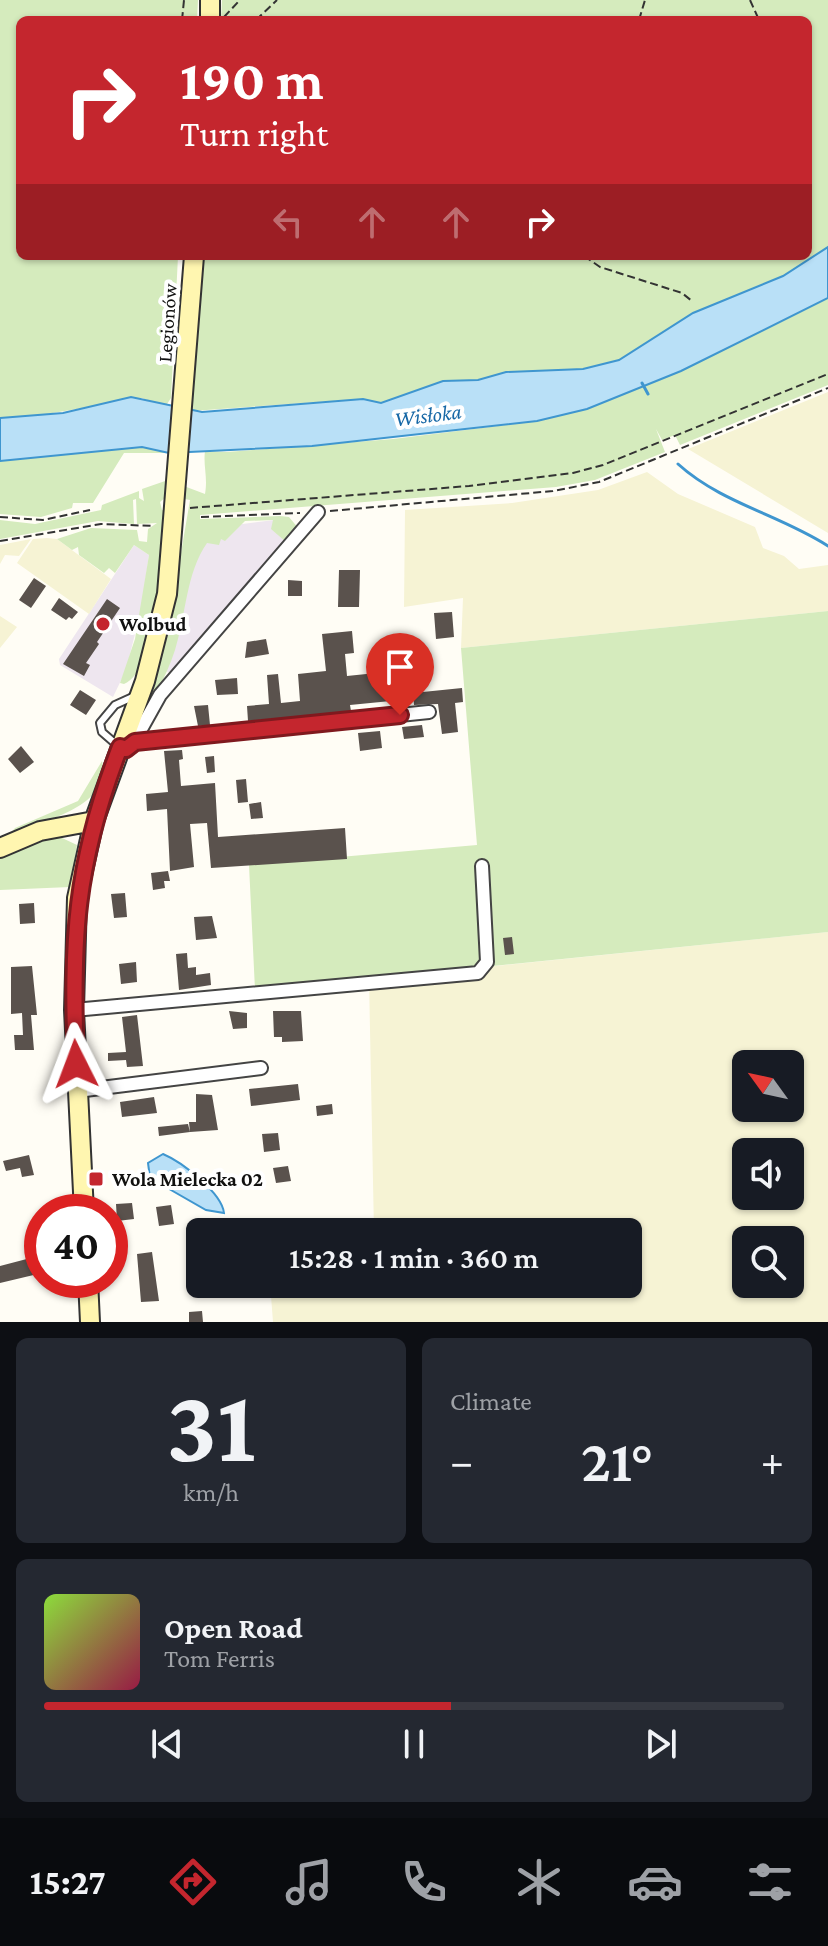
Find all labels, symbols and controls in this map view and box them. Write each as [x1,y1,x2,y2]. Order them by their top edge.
icon: right [48,48,152,152]
text: 190 m [180,49,324,111]
text: Turn right [180,114,328,154]
icon: left [266,200,310,244]
icon: ahead [350,200,394,244]
icon: ahead [434,200,478,244]
icon: right [518,200,562,244]
street label: Legionów [153,283,182,363]
water label: Wisłoka [393,399,463,431]
place label: Wolbud [118,613,186,635]
marker: Wolbud [94,615,112,633]
pin [366,633,434,715]
icon: arrive [378,645,422,689]
position arrow [34,1022,118,1106]
north arrow [732,1050,804,1122]
map controls [732,1050,804,1298]
button: sound [732,1138,804,1210]
place label: Wola Mielecka 02 [111,1168,263,1190]
marker: Wola Mielecka 02 [87,1170,105,1188]
speed limit sign: 40 [24,1194,128,1298]
button: search [732,1226,804,1298]
text: 15:28 · 1 min · 360 m [289,1241,539,1274]
text: 31 [166,1368,256,1483]
text: Climate [450,1387,532,1416]
text: 21° [581,1427,653,1494]
text: − [450,1437,473,1485]
text: + [761,1437,784,1485]
text: km/h [183,1478,239,1507]
text: Open Road [164,1611,303,1644]
text: Tom Ferris [164,1644,275,1673]
icon: previous [145,1722,189,1766]
icon: pause [392,1722,436,1766]
icon: next [639,1722,683,1766]
icon: directions [165,1854,221,1910]
icon: music [281,1854,337,1910]
icon: phone [396,1854,452,1910]
icon: climate [511,1854,567,1910]
icon: car [627,1854,683,1910]
icon: filters [742,1854,798,1910]
text: 15:27 [30,1862,106,1902]

